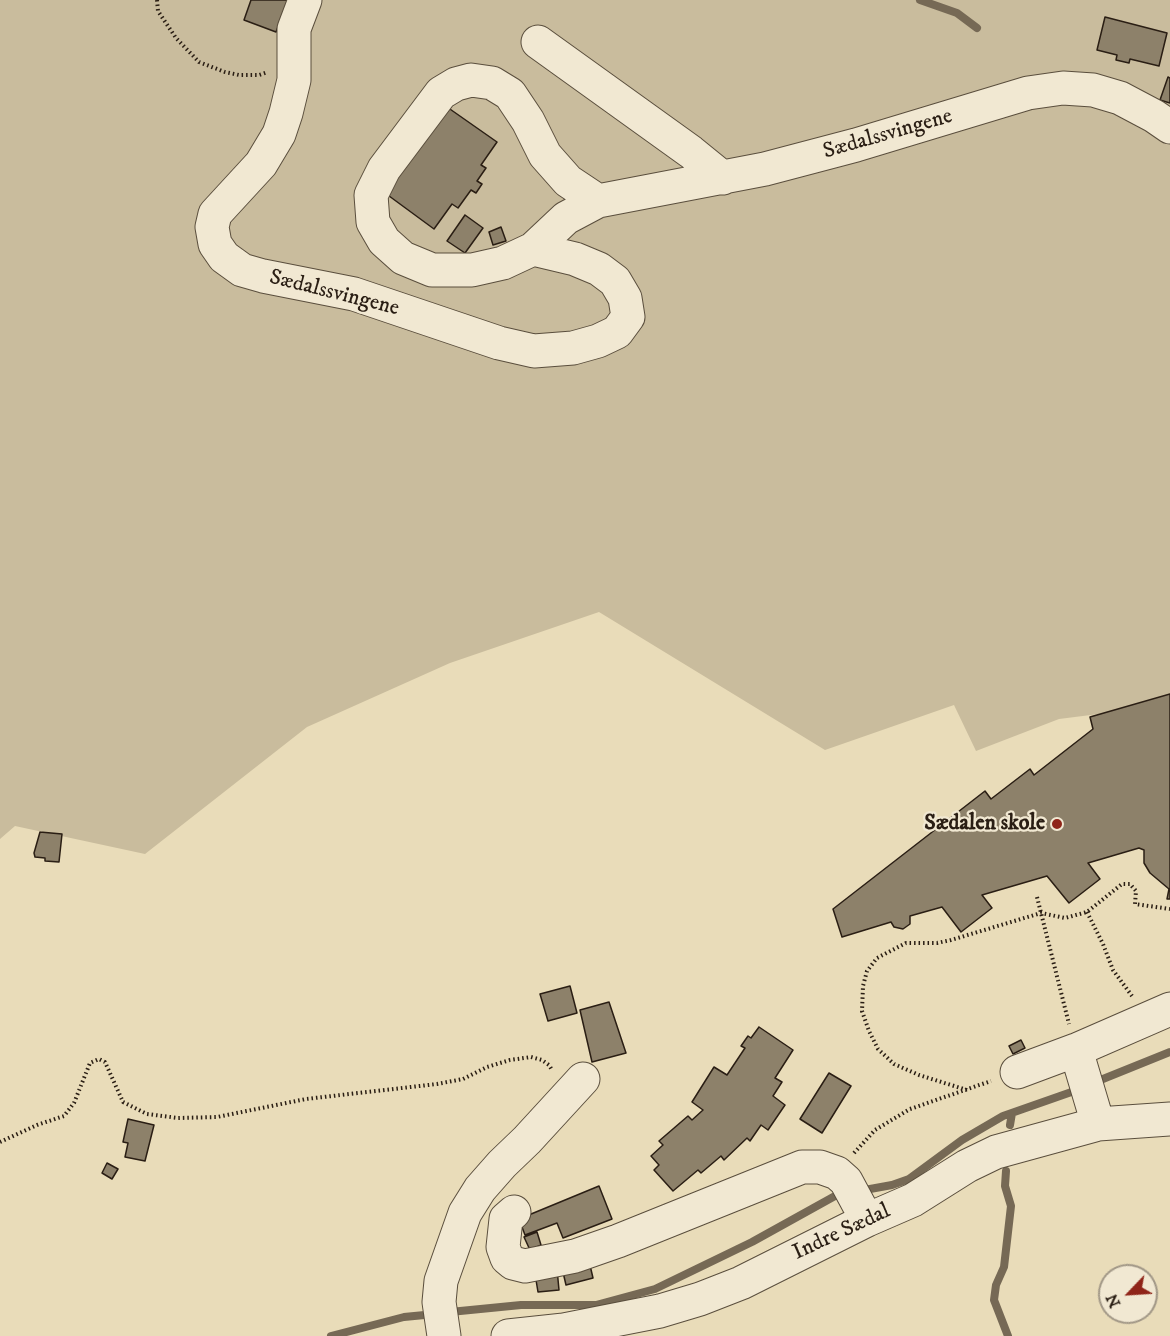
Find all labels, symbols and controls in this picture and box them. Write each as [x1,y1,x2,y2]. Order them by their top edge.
street label: Sædalssvingene [820,104,956,166]
street label: Sædalssvingene [266,265,402,323]
place label: Sædalen skole [924,811,1045,837]
marker: Sædalen skole [1050,817,1064,831]
street label: Indre Sædal [789,1199,895,1267]
north arrow [1098,1264,1158,1324]
text: N [1102,1291,1125,1311]

